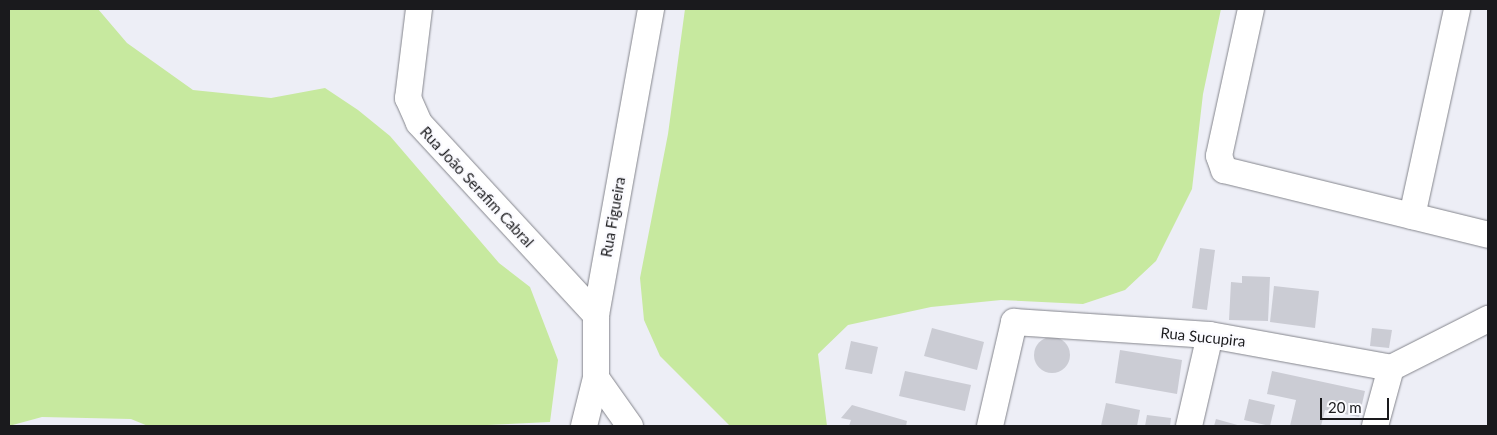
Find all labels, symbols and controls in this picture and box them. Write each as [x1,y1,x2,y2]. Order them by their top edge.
street label: Rua João Serafim Cabral [416,123,538,251]
street label: Rua Figueira [597,175,629,259]
street label: Rua Sucupira [1160,324,1246,350]
scale bar [1322,388,1391,420]
text: 20 m [1328,398,1362,416]

